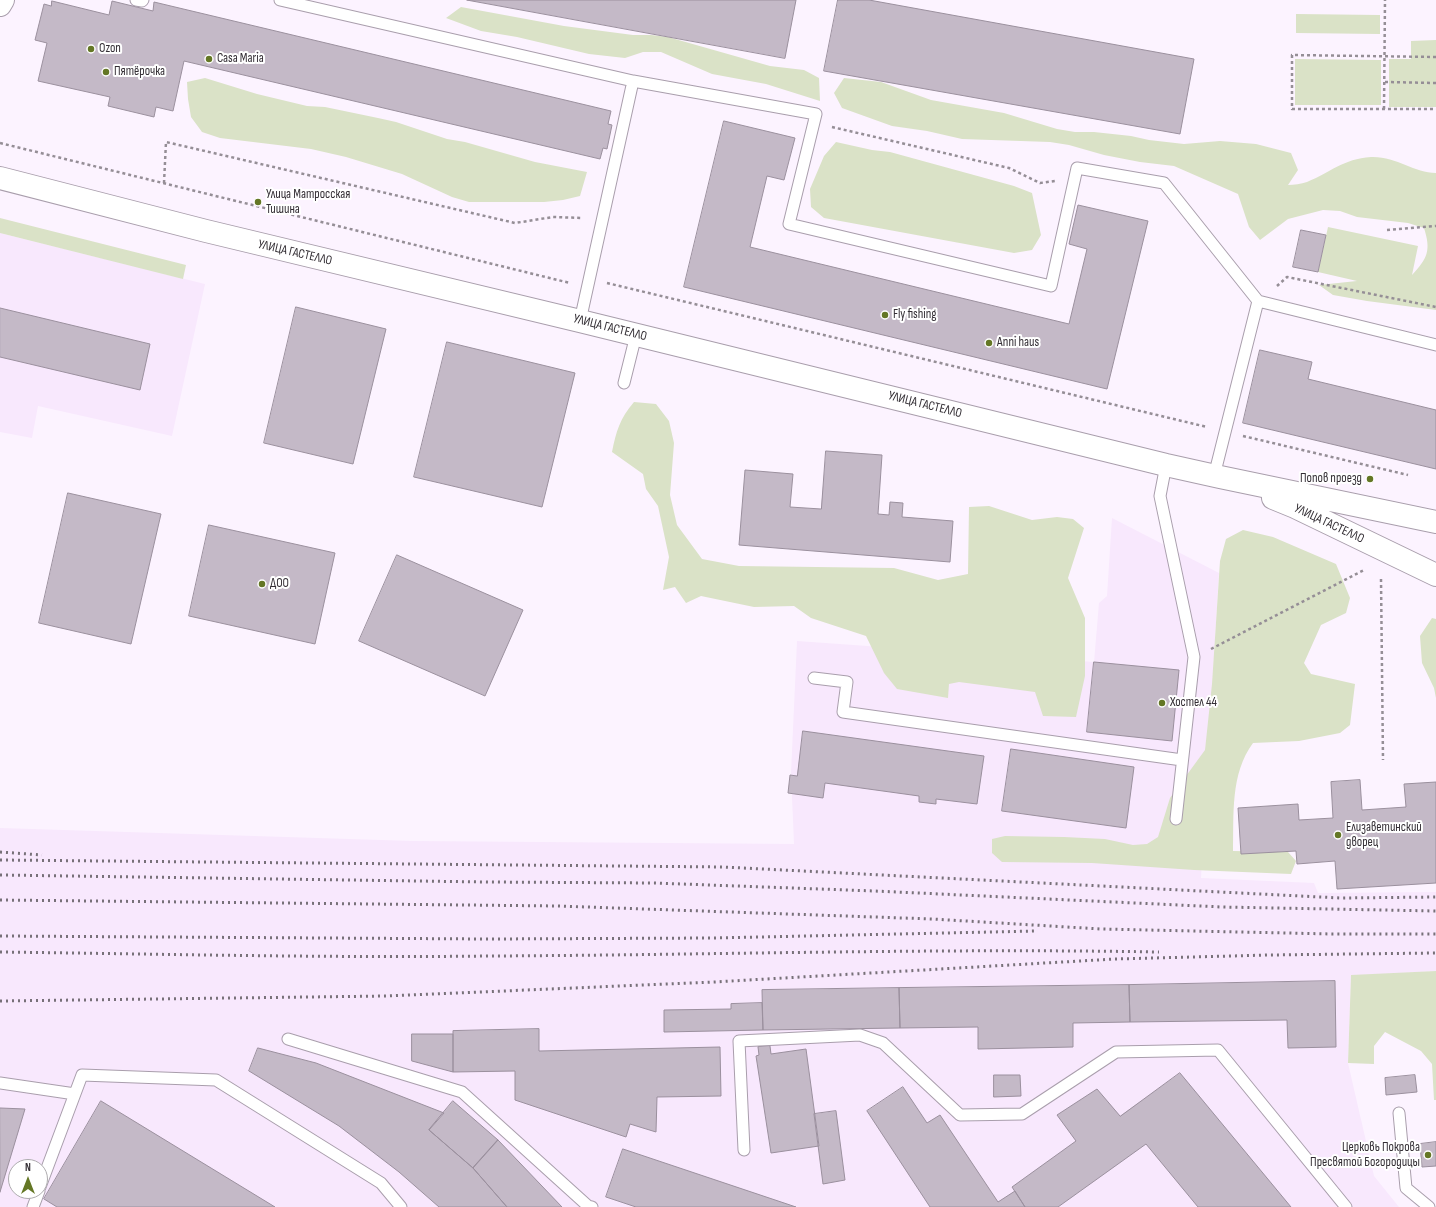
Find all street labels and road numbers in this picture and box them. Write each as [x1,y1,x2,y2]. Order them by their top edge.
street label: УЛИЦА ГАСТЕЛЛО [257,237,333,269]
street label: УЛИЦА ГАСТЕЛЛО [572,311,648,345]
street label: УЛИЦА ГАСТЕЛЛО [887,388,963,422]
street label: УЛИЦА ГАСТЕЛЛО [1292,501,1366,547]

